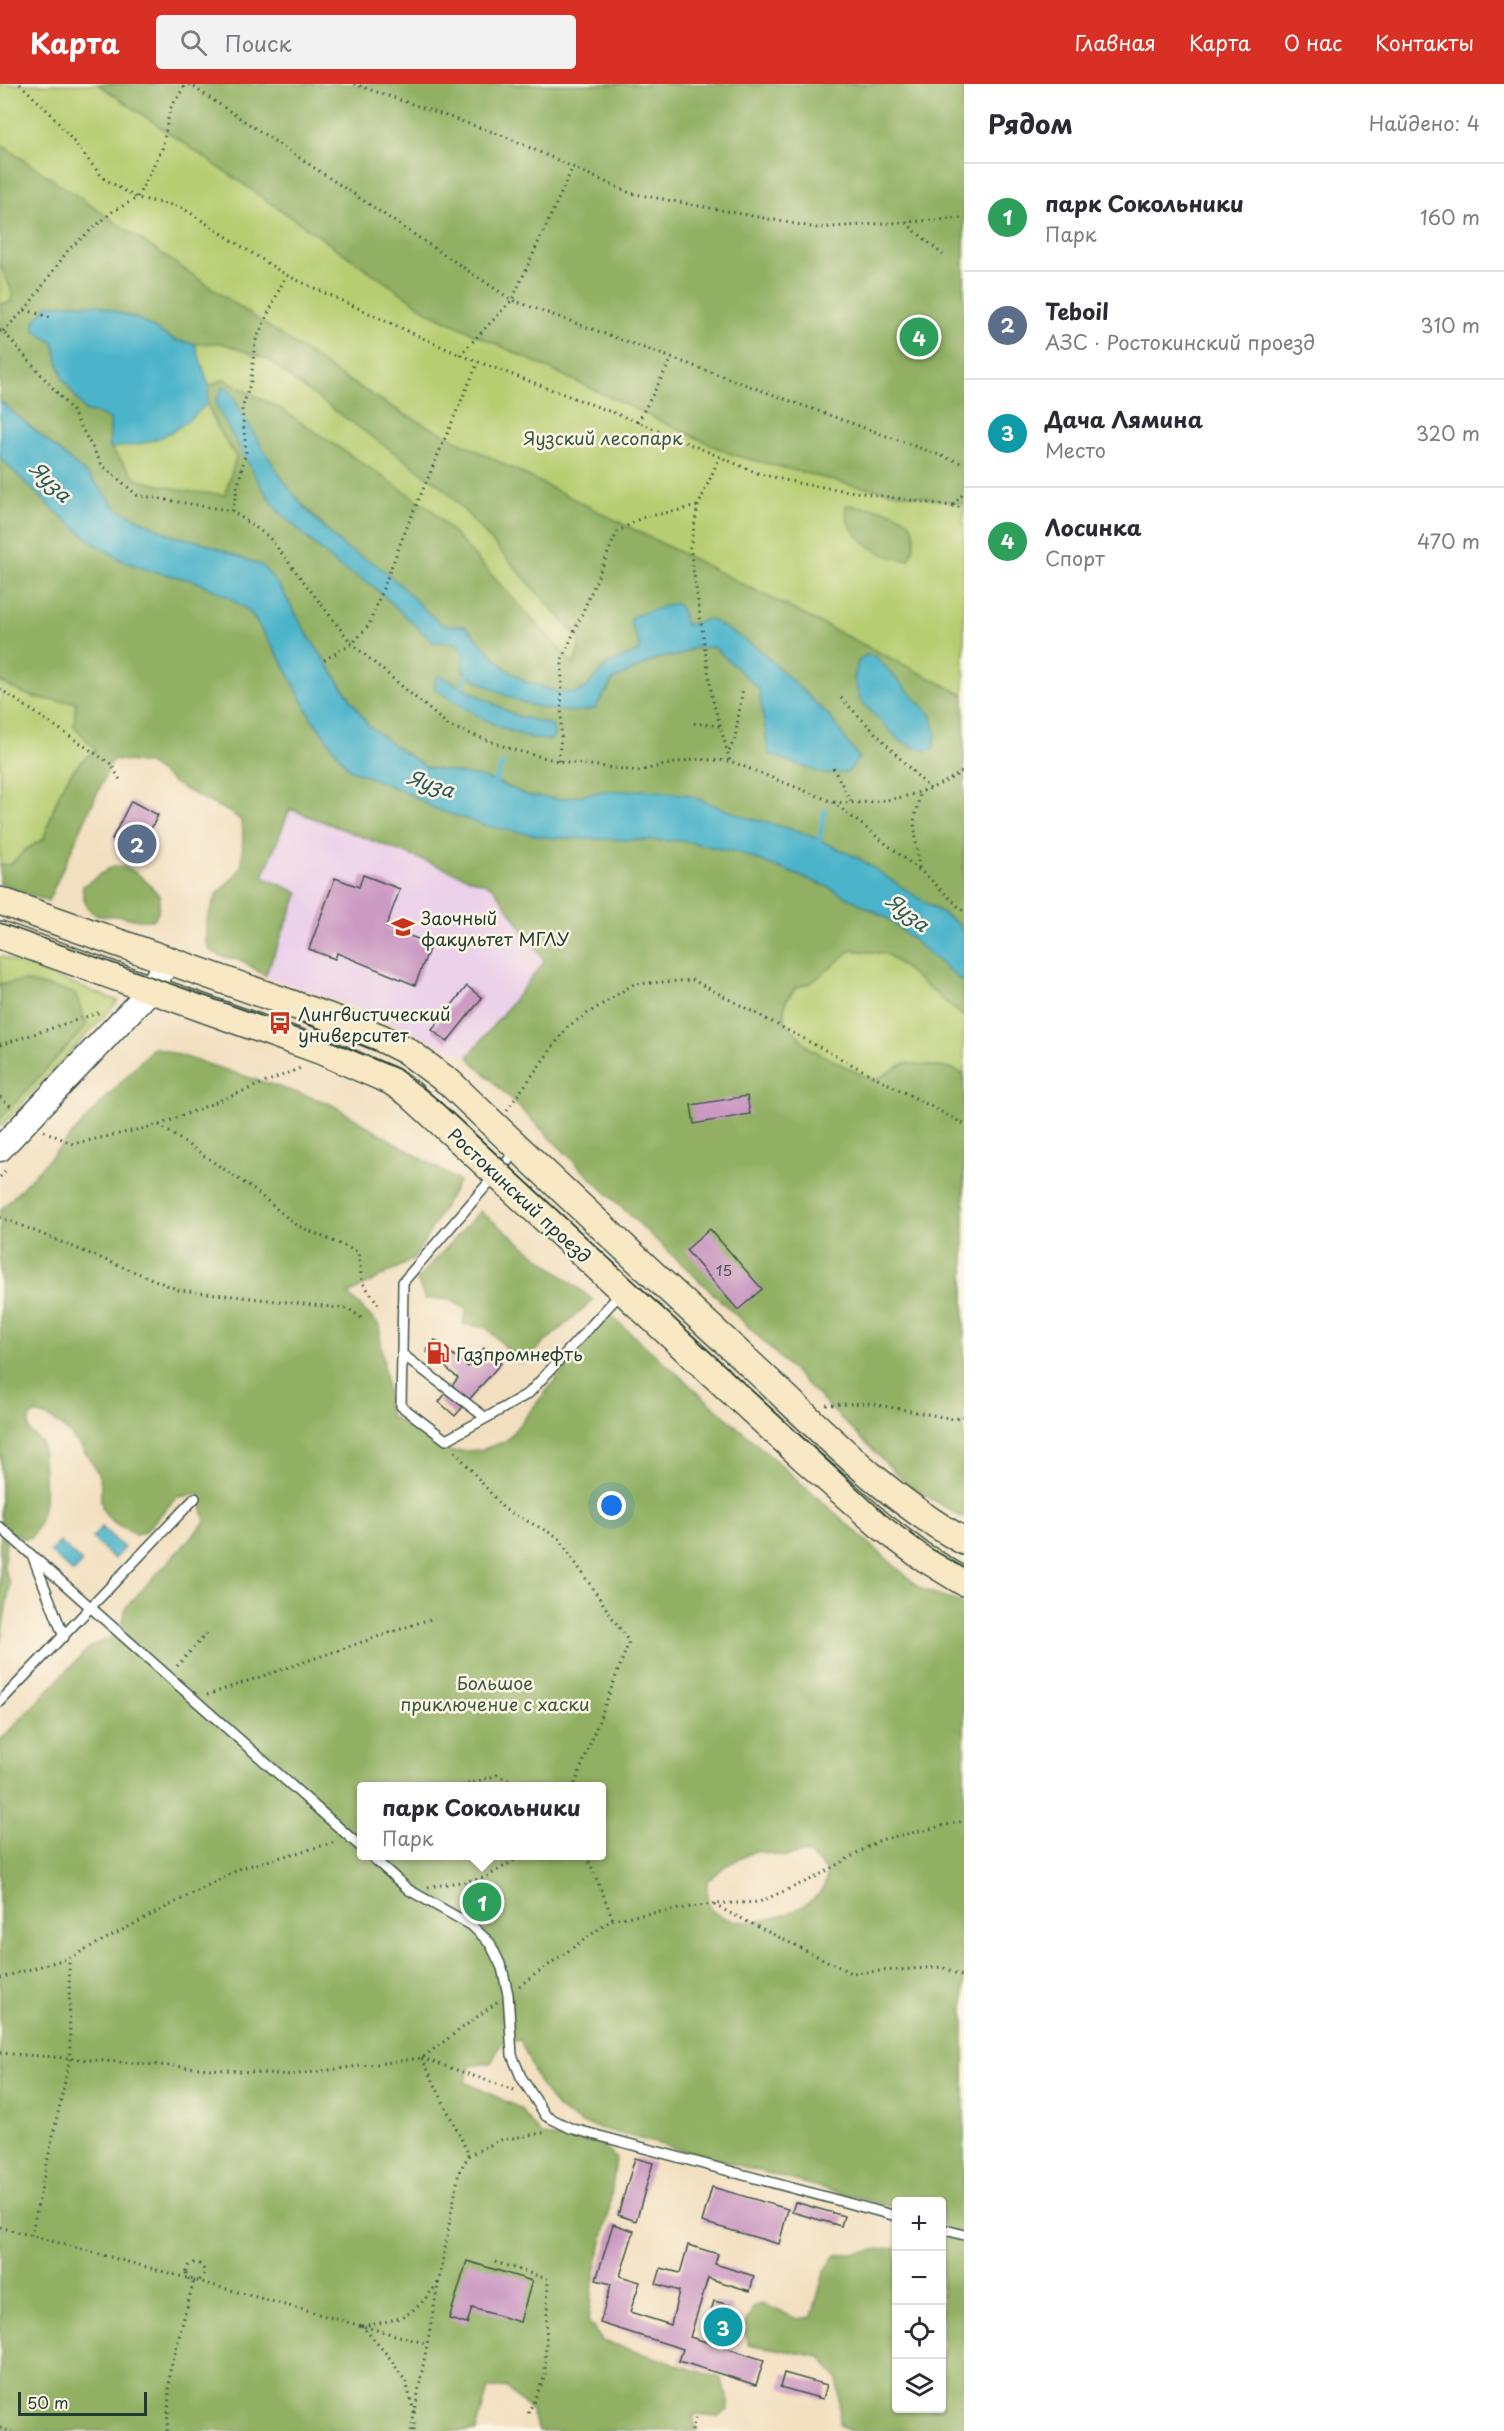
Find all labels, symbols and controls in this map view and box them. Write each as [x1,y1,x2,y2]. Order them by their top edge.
search box [156,15,576,69]
text: Карта [30,21,120,64]
icon: search [177,26,210,59]
text: Поиск [225,26,292,59]
text: Главная [1075,26,1156,58]
text: Карта [1189,26,1251,58]
text: О нас [1284,26,1342,58]
text: Контакты [1375,26,1474,58]
text: Рядом [988,104,1073,143]
text: Найдено: 4 [1369,108,1480,138]
text: парк Сокольники [1045,186,1244,219]
text: 1 [1003,202,1012,232]
text: 160 m [1420,202,1480,232]
text: Парк [1045,219,1097,249]
text: Teboil [1045,294,1109,327]
text: 2 [1000,310,1015,340]
text: 310 m [1420,310,1480,340]
pin: 4 [900,314,938,360]
text: АЗС · Ростокинский проезд [1045,327,1315,357]
text: Дача Лямина [1045,402,1203,435]
text: 3 [1001,418,1014,448]
text: 320 m [1416,418,1480,448]
park label: Яузский лесопарк [523,424,683,451]
text: Место [1045,435,1106,465]
water label: Яуза [23,454,79,509]
text: Лосинка [1045,510,1142,543]
text: 4 [1001,526,1014,556]
text: 470 m [1417,526,1480,556]
text: Спорт [1045,543,1105,573]
water label: Яуза [404,761,459,805]
pin: 2 [118,822,156,867]
water label: Яуза [880,885,937,939]
place label: Заочный факультет МГЛУ [421,904,569,952]
school or university icon: Заочный факультет МГЛУ [390,914,416,940]
place label: Лингвистический университет [298,1000,451,1048]
bus stop icon: Лингвистический университет [267,1010,293,1036]
street label: Ростокинский проезд [442,1121,598,1269]
house number: 15 [716,1258,732,1281]
fuel station icon: Газпромнефть [425,1340,451,1366]
place label: Газпромнефть [456,1340,583,1367]
your location [597,1491,626,1520]
park label: Большое приключение с хаски [400,1669,590,1717]
popup [357,1782,606,1860]
text: парк Сокольники [382,1790,581,1823]
text: Парк [382,1823,434,1853]
pin: 1 [462,1880,502,1924]
map controls [892,2197,946,2413]
button: + [892,2197,946,2251]
button: − [892,2251,946,2305]
pin: 3 [704,2304,742,2350]
button: locate [892,2305,946,2359]
button: layers [892,2359,946,2413]
scale bar [18,2389,147,2416]
text: 50 m [27,2390,68,2414]

